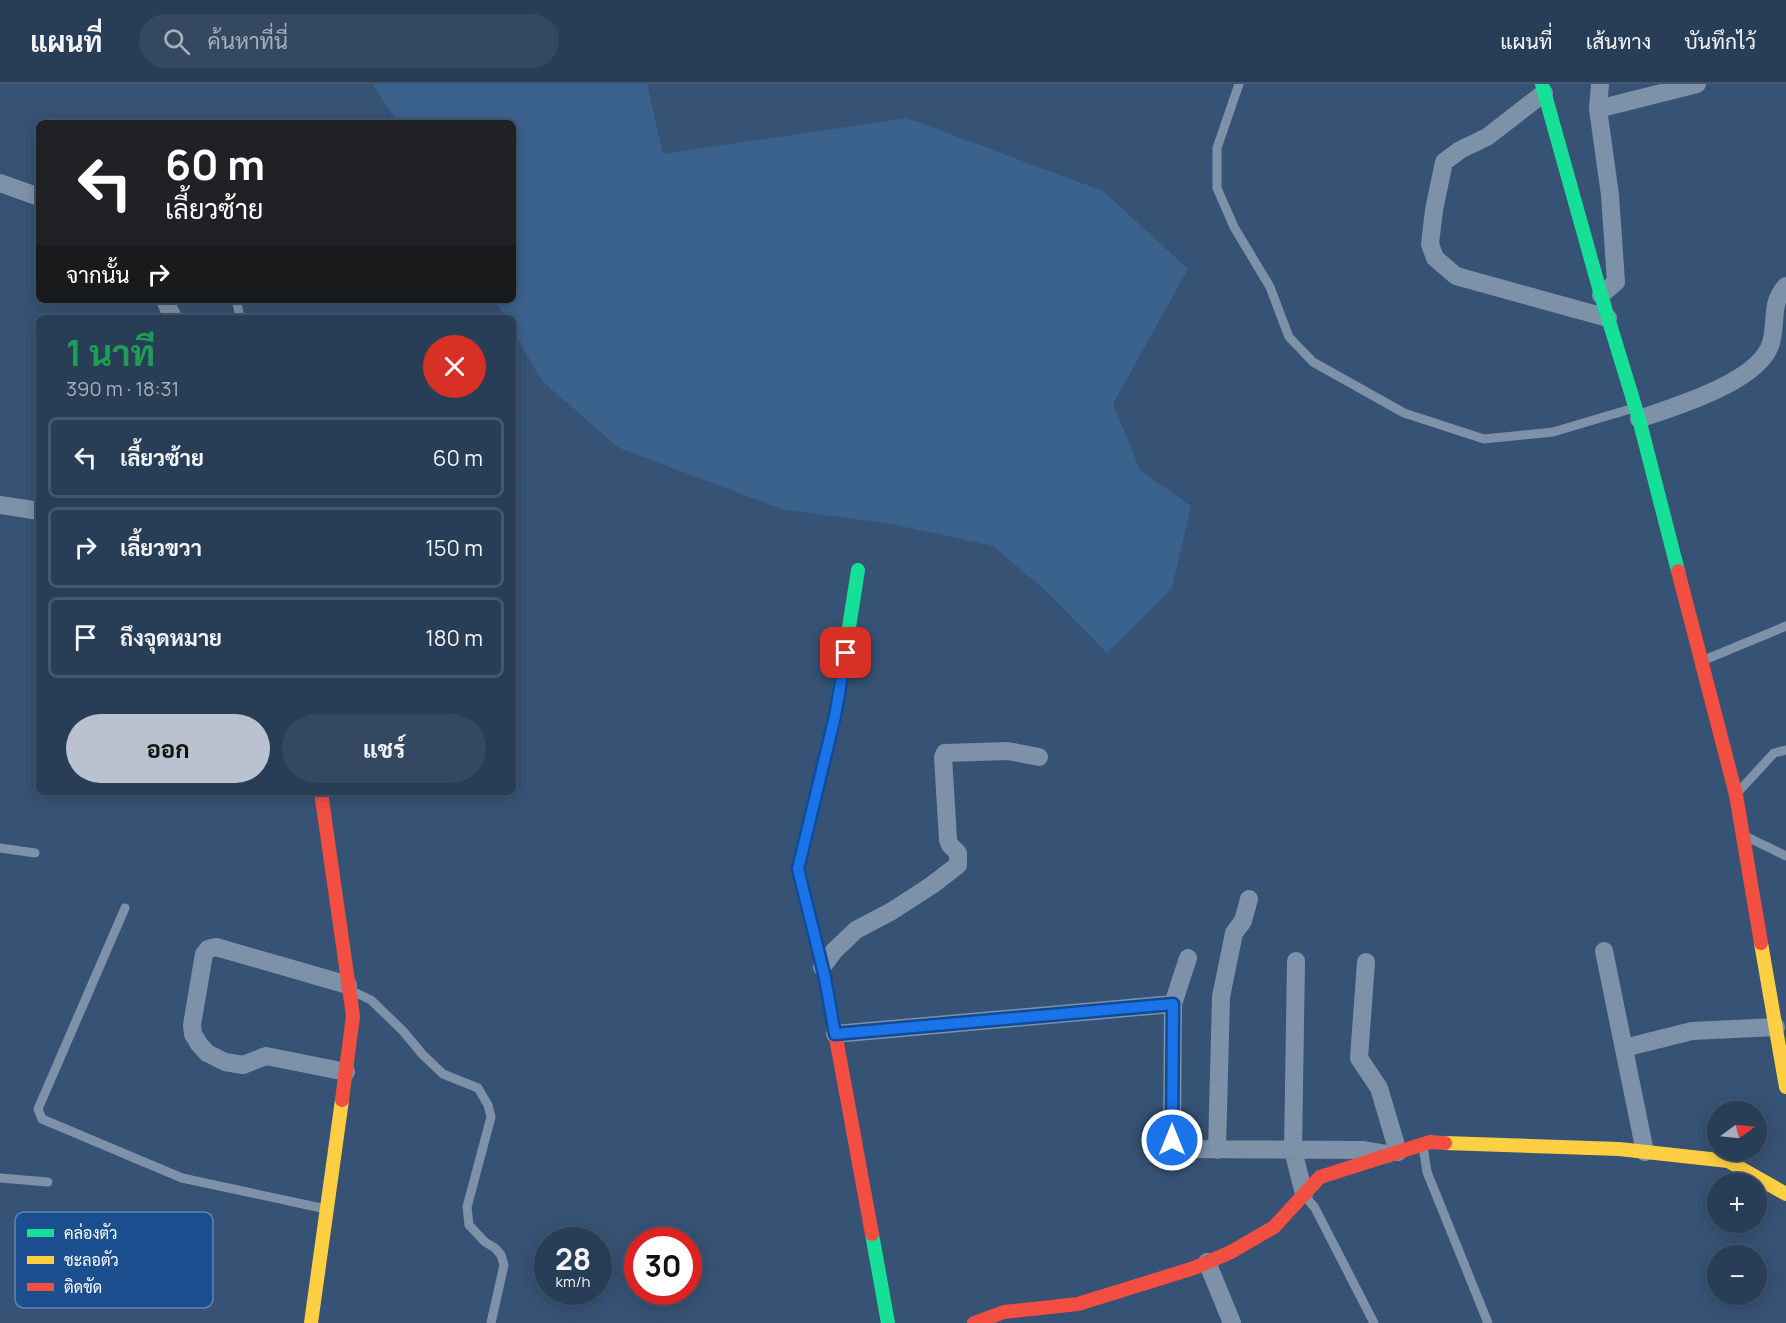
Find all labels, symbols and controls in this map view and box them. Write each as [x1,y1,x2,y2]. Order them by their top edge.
search box [139,14,559,68]
text: แผนที่ [30,22,103,60]
icon: search [160,25,193,58]
text: ค้นหาที่นี่ [208,26,288,56]
text: แผนที่ [1500,27,1553,55]
text: เส้นทาง [1586,27,1651,55]
text: บันทึกไว้ [1684,27,1756,55]
text: 60 m [165,135,265,193]
icon: left [66,144,144,222]
text: เลี้ยวซ้าย [165,190,263,227]
icon: right [142,258,175,291]
text: จากนั้น [66,260,130,290]
text: 1 นาที [66,328,155,377]
button: close [423,335,486,398]
text: 390 m · 18:31 [66,375,179,402]
icon: left [69,441,102,474]
text: เลี้ยวซ้าย [120,443,204,473]
text: 60 m [433,443,483,473]
icon: right [69,531,102,564]
text: เลี้ยวขวา [120,533,202,563]
text: 150 m [425,533,483,563]
icon: arrive [69,621,102,654]
text: ถึงจุดหมาย [120,623,222,653]
text: 180 m [425,623,483,653]
pin [820,627,871,678]
icon: arrive [829,636,862,669]
button: ออก [66,714,270,783]
button: แชร์ [282,714,486,783]
north arrow [1707,1101,1767,1161]
map controls [1707,1101,1767,1305]
position arrow [1140,1108,1204,1172]
button: + [1707,1173,1767,1233]
legend [15,1212,213,1308]
text: คล่องตัว [64,1222,118,1244]
speed limit sign: 30 [624,1227,702,1305]
text: 28 [555,1238,591,1279]
button: − [1707,1245,1767,1305]
text: ชะลอตัว [64,1249,119,1271]
text: km/h [556,1271,590,1292]
text: ติดขัด [64,1276,102,1298]

